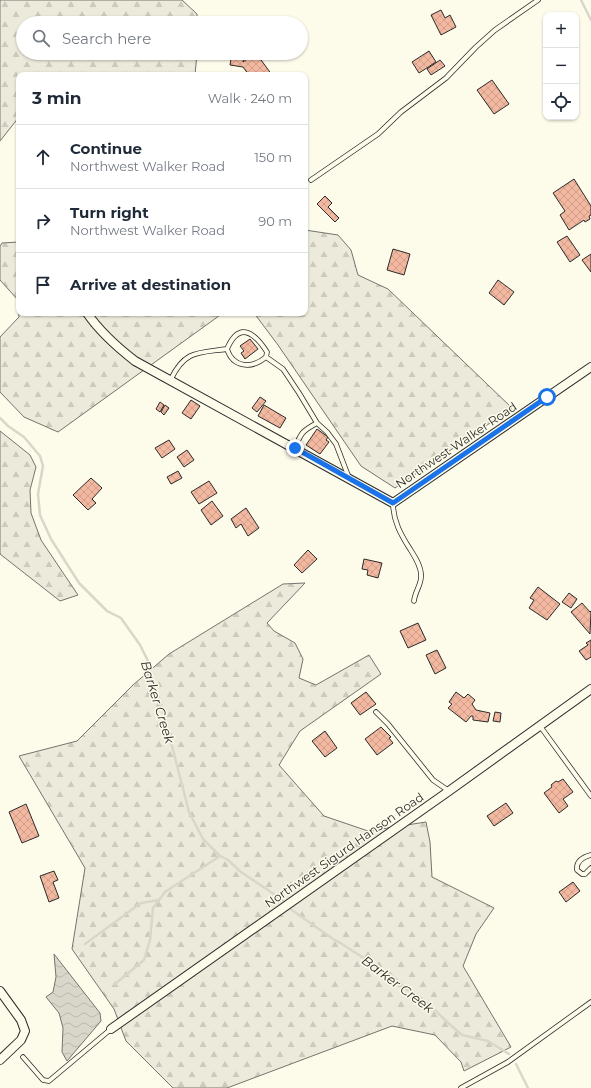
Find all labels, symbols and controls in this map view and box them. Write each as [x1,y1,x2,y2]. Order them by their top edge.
map controls [543,12,579,120]
button: + [543,12,579,48]
search box [16,16,308,60]
icon: search [30,27,52,49]
text: Search here [62,29,151,48]
button: − [543,48,579,84]
button: locate [543,84,579,120]
text: 3 min [32,88,82,108]
text: Walk · 240 m [208,90,292,106]
text: Continue [70,139,142,158]
icon: ahead [32,146,54,168]
text: 150 m [254,149,292,165]
text: Northwest Walker Road [70,158,225,174]
text: Turn right [70,203,149,222]
icon: right [32,210,54,232]
text: 90 m [258,213,292,229]
text: Northwest Walker Road [70,222,225,238]
icon: arrive [32,274,54,296]
text: Arrive at destination [70,275,231,294]
route start [538,388,556,406]
street label: Northwest Walker Road [392,399,520,491]
route end [286,439,304,457]
water label: Barker Creek [138,659,179,746]
street label: Northwest Sigurd Hanson Road [262,789,426,911]
water label: Barker Creek [359,952,438,1017]

